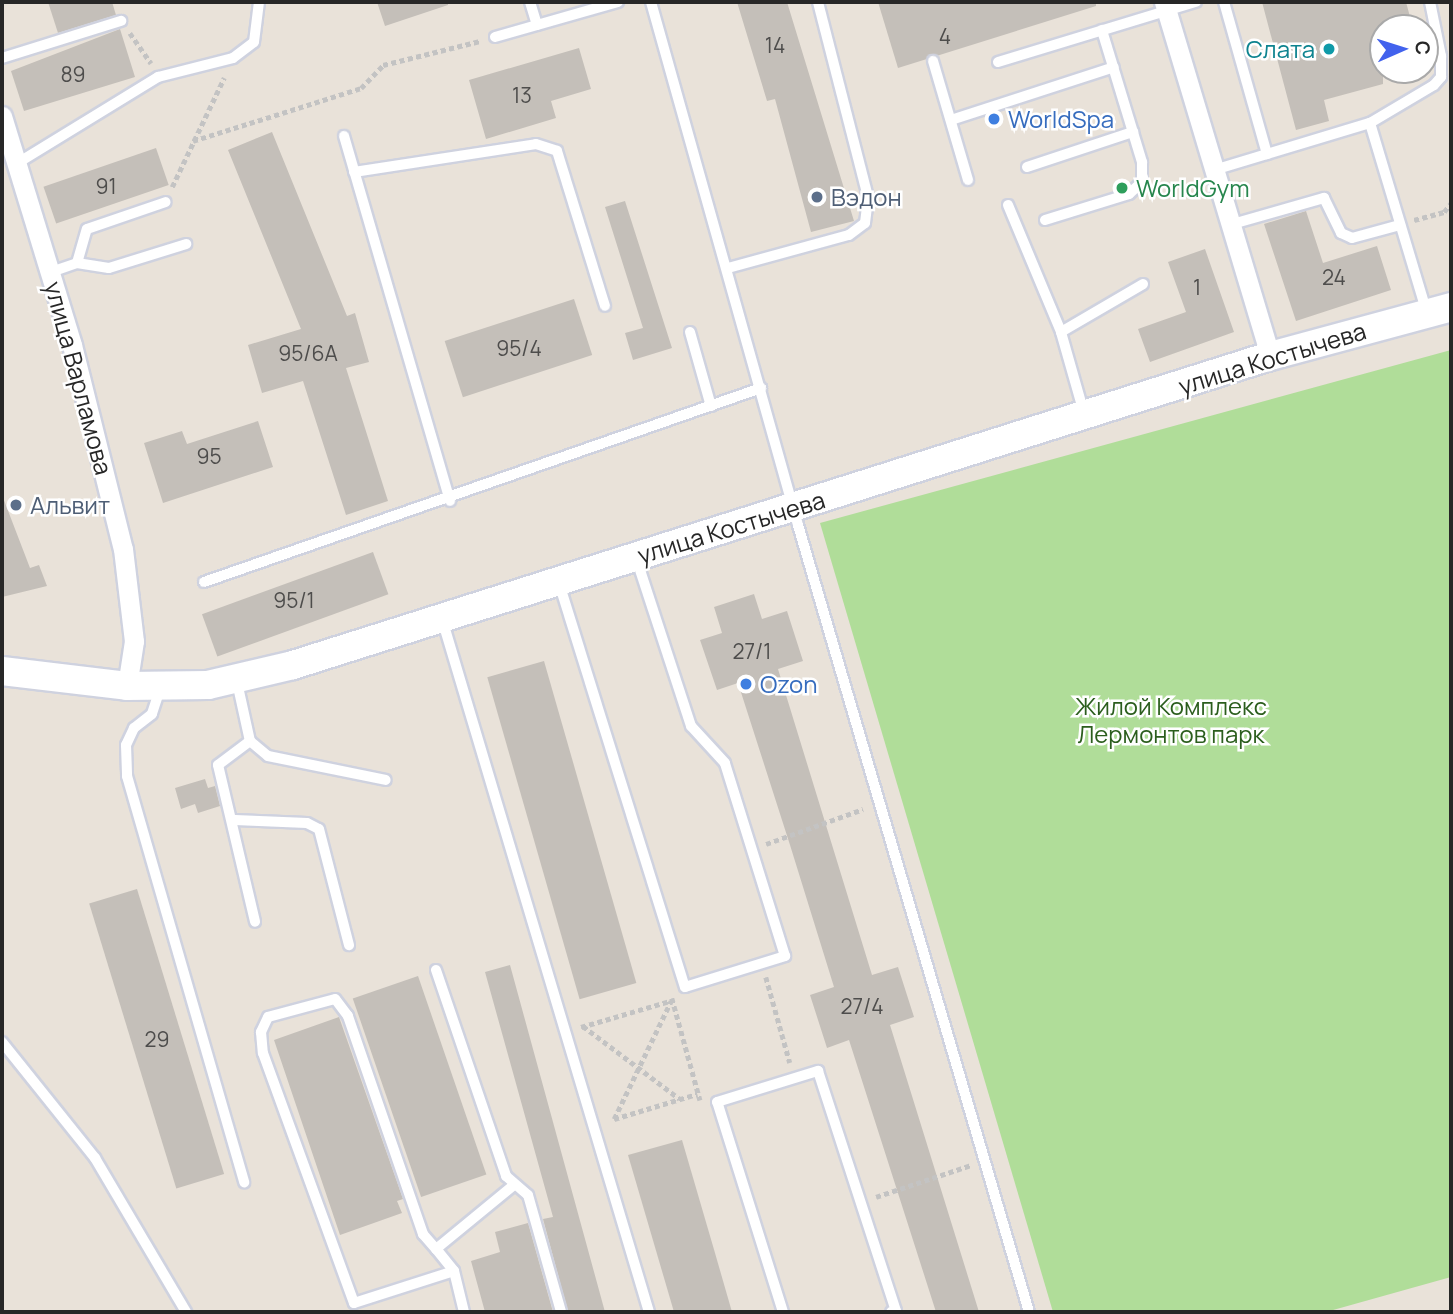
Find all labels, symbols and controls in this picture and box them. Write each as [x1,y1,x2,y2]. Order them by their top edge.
north arrow [1369,14,1439,84]
house number: 4 [939,23,951,49]
house number: 14 [765,32,785,58]
place label: Слата [1246,35,1315,63]
text: С [1410,40,1436,56]
marker: Слата [1321,41,1337,57]
house number: 89 [60,61,86,87]
house number: 13 [512,82,532,108]
place label: WorldSpa [1008,105,1114,133]
marker: WorldSpa [986,111,1002,127]
house number: 91 [95,173,117,199]
place label: WorldGym [1136,174,1250,202]
marker: WorldGym [1114,180,1130,196]
place label: Вэдон [831,183,902,211]
marker: Вэдон [809,189,825,205]
house number: 24 [1322,264,1346,290]
house number: 1 [1193,274,1201,300]
street label: улица Варламова [39,278,119,478]
street label: улица Костычева [1175,316,1369,400]
house number: 95/4 [496,335,542,361]
house number: 95/6А [278,340,338,366]
house number: 95 [196,443,222,469]
street label: улица Костычева [634,485,828,569]
place label: Альвит [30,491,110,519]
marker: Альвит [8,497,24,513]
house number: 95/1 [273,587,315,613]
house number: 27/1 [733,638,771,664]
place label: Ozon [760,670,818,698]
marker: Ozon [738,676,754,692]
park label: Жилой Комплекс Лермонтов парк [1075,692,1267,748]
house number: 27/4 [840,993,884,1019]
house number: 29 [144,1026,170,1052]

